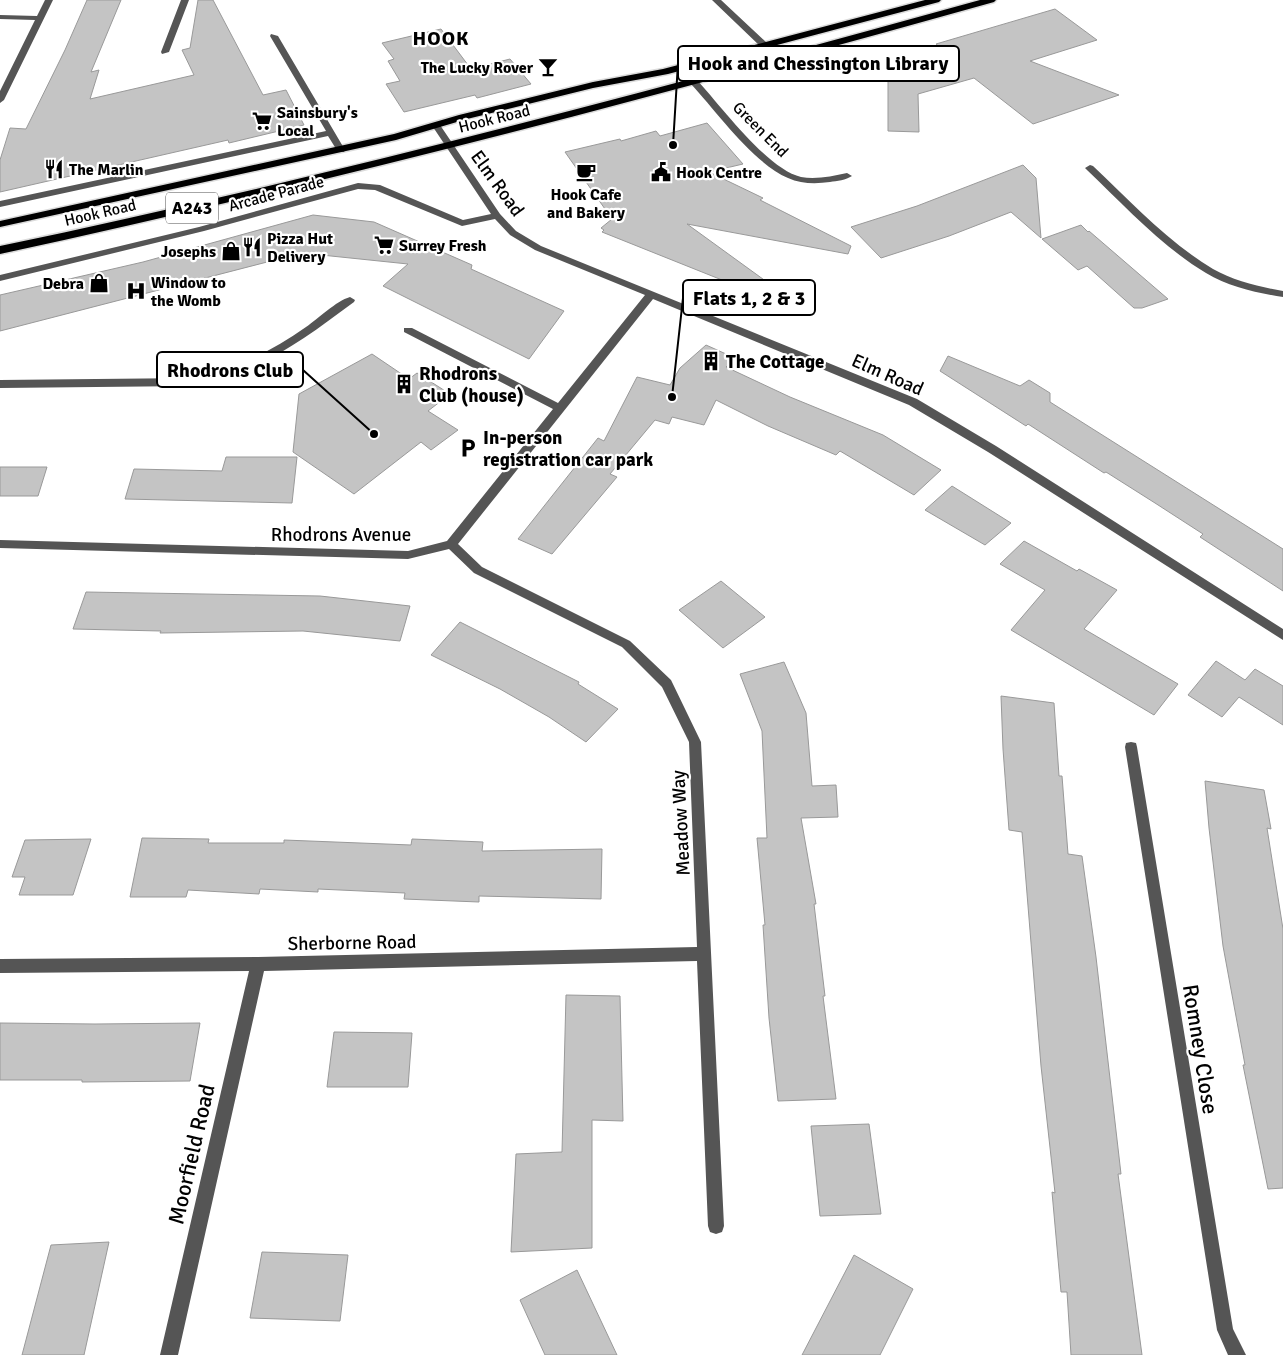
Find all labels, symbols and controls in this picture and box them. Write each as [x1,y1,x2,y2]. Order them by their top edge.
district label: HOOK [413,26,469,51]
callout: Hook and Chessington Library [678,46,959,81]
text: Hook and Chessington Library [688,51,948,76]
bar icon: The Lucky Rover [537,56,559,78]
place label: The Lucky Rover [421,58,534,78]
street label: Green End [728,98,792,162]
street label: Hook Road [456,100,532,138]
place label: Sainsbury's Local [277,103,358,141]
supermarket icon: Sainsbury's Local [251,110,273,132]
street label: Elm Road [465,146,529,222]
restaurant icon: The Marlin [43,158,65,180]
place label: The Marlin [69,160,144,180]
cafe icon: Hook Cafe and Bakery [575,161,597,183]
public building icon: Hook Centre [650,161,672,183]
place label: Hook Centre [676,163,762,183]
street label: Arcade Parade [226,172,326,216]
place label: Hook Cafe and Bakery [547,185,625,223]
road number: A243 [166,192,218,224]
street label: Hook Road [62,195,138,231]
place label: Pizza Hut Delivery [267,229,333,267]
supermarket icon: Surrey Fresh [373,234,395,256]
restaurant icon: Pizza Hut Delivery [241,236,263,258]
place label: Surrey Fresh [399,236,487,256]
shop icon: Josephs [220,240,242,262]
place label: Josephs [161,242,216,262]
shop icon: Debra [88,272,110,294]
place label: Window to the Womb [150,273,226,311]
place label: Debra [42,274,84,294]
hospital icon: Window to the Womb [125,280,147,302]
callout: Flats 1, 2 & 3 [683,280,815,315]
text: Flats 1, 2 & 3 [693,286,805,311]
street label: Elm Road [848,348,927,401]
building icon: The Cottage [700,350,722,372]
place label: The Cottage [726,350,825,374]
callout: Rhodrons Club [157,352,303,387]
text: Rhodrons Club [167,358,294,383]
place label: Rhodrons Club (house) [419,362,524,408]
building icon: Rhodrons Club (house) [393,373,415,395]
place label: In-person registration car park [483,426,653,472]
parking icon: In-person registration car park [457,437,479,459]
street label: Rhodrons Avenue [271,523,411,547]
street label: Meadow Way [666,769,696,876]
street label: Sherborne Road [287,930,417,956]
street label: Romney Close [1177,982,1224,1116]
street label: Moorfield Road [162,1081,221,1227]

